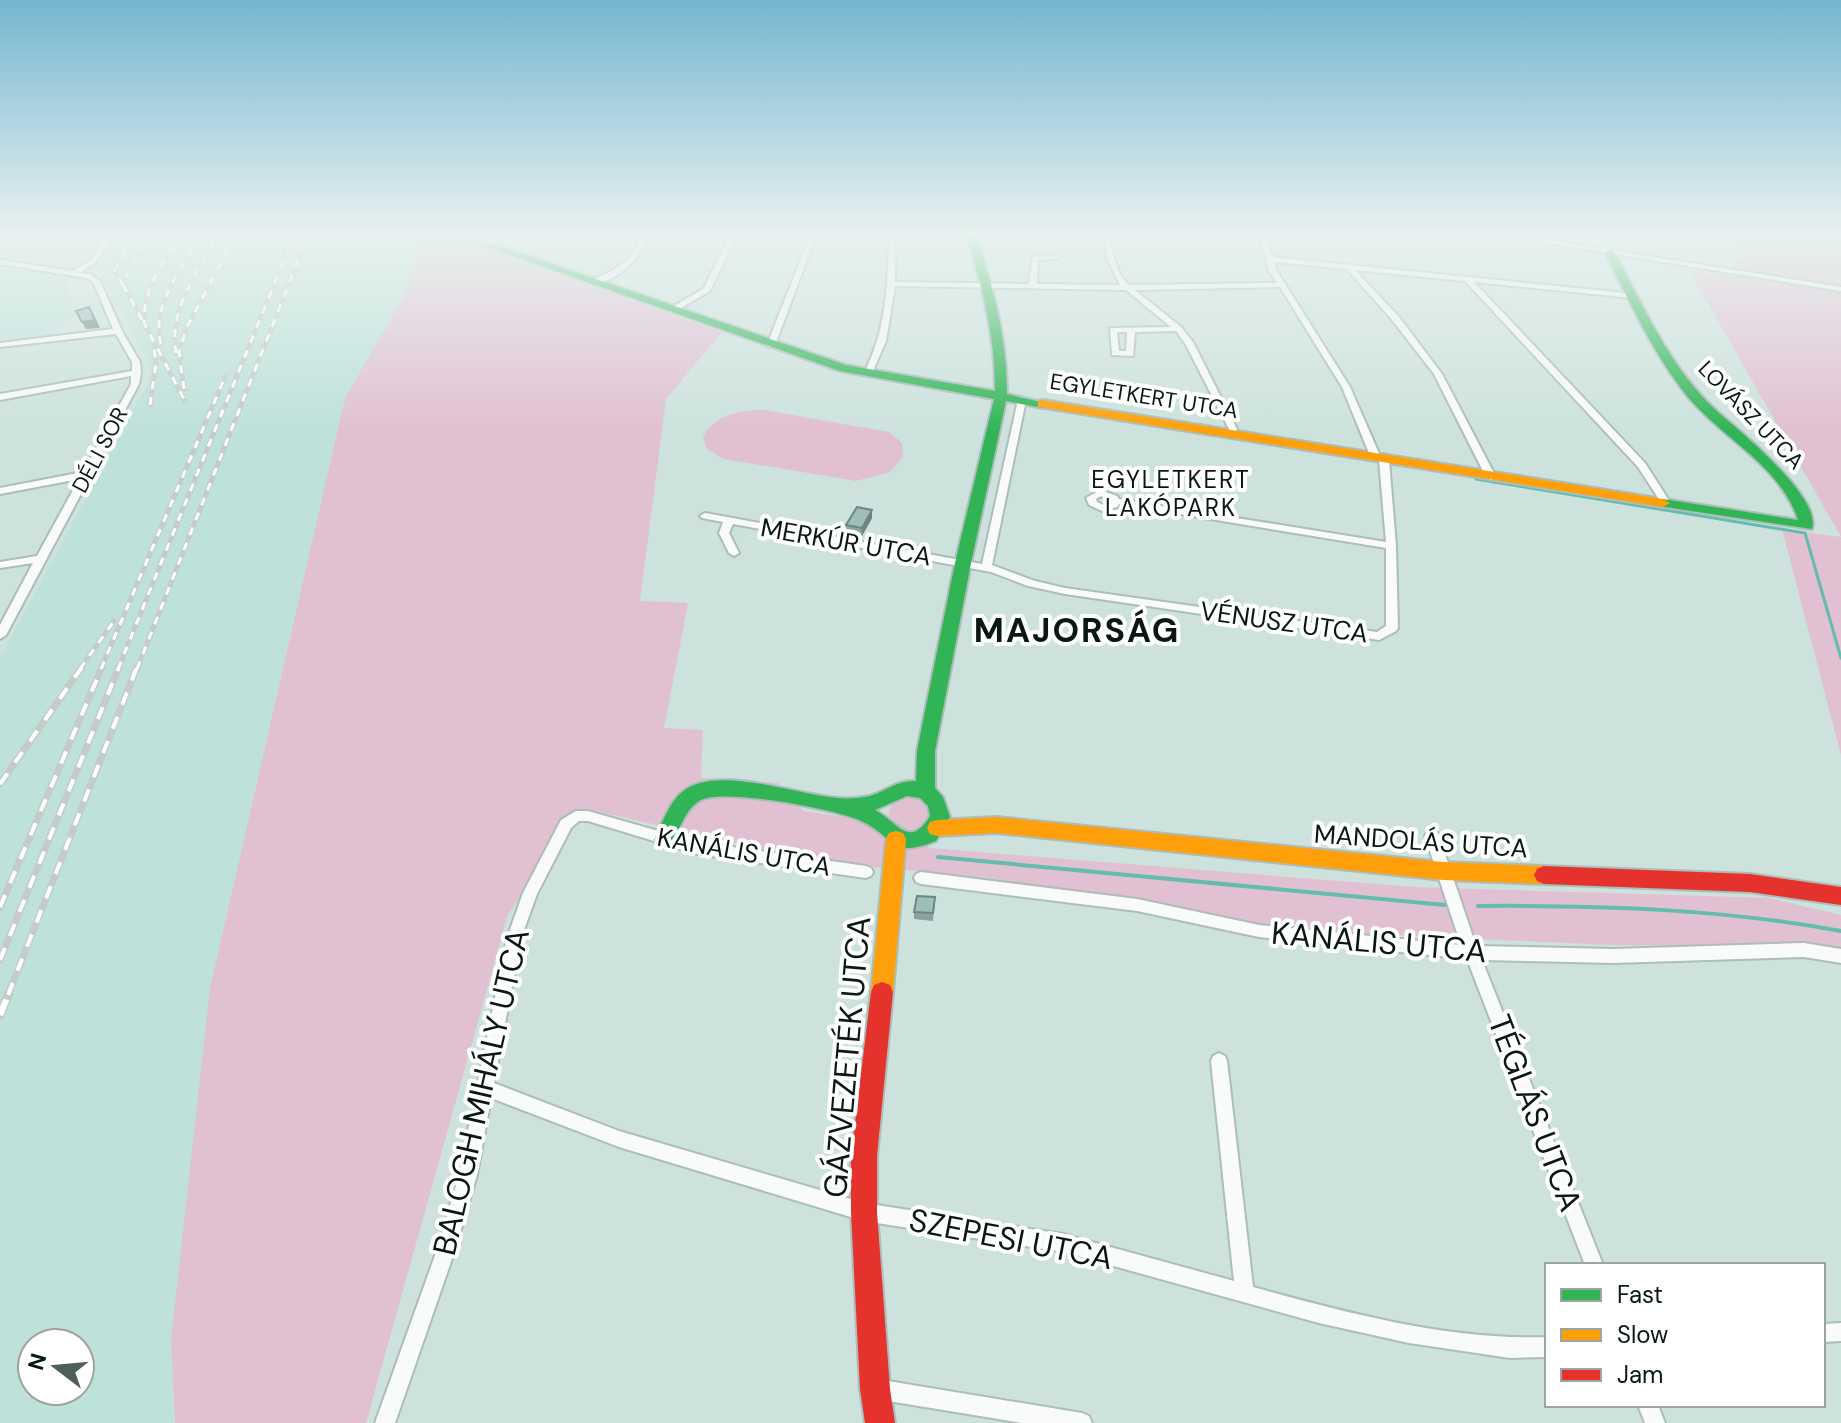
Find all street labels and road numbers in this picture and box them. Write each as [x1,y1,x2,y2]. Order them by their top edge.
street label: LOVÁSZ UTCA [1692,354,1810,476]
street label: EGYLETKERT UTCA [1048,367,1240,425]
street label: DÉLI SOR [65,402,135,498]
street label: MERKÚR UTCA [758,510,934,574]
street label: VÉNUSZ UTCA [1198,593,1370,651]
street label: MANDOLÁS UTCA [1313,817,1529,865]
street label: KANÁLIS UTCA [655,820,833,884]
street label: KANÁLIS UTCA [1270,912,1488,972]
street label: GÁZVEZETÉK UTCA [814,915,880,1199]
street label: BALOGH MIHÁLY UTCA [423,925,539,1259]
street label: TÉGLÁS UTCA [1478,1009,1592,1217]
street label: SZEPESI UTCA [906,1199,1116,1279]

